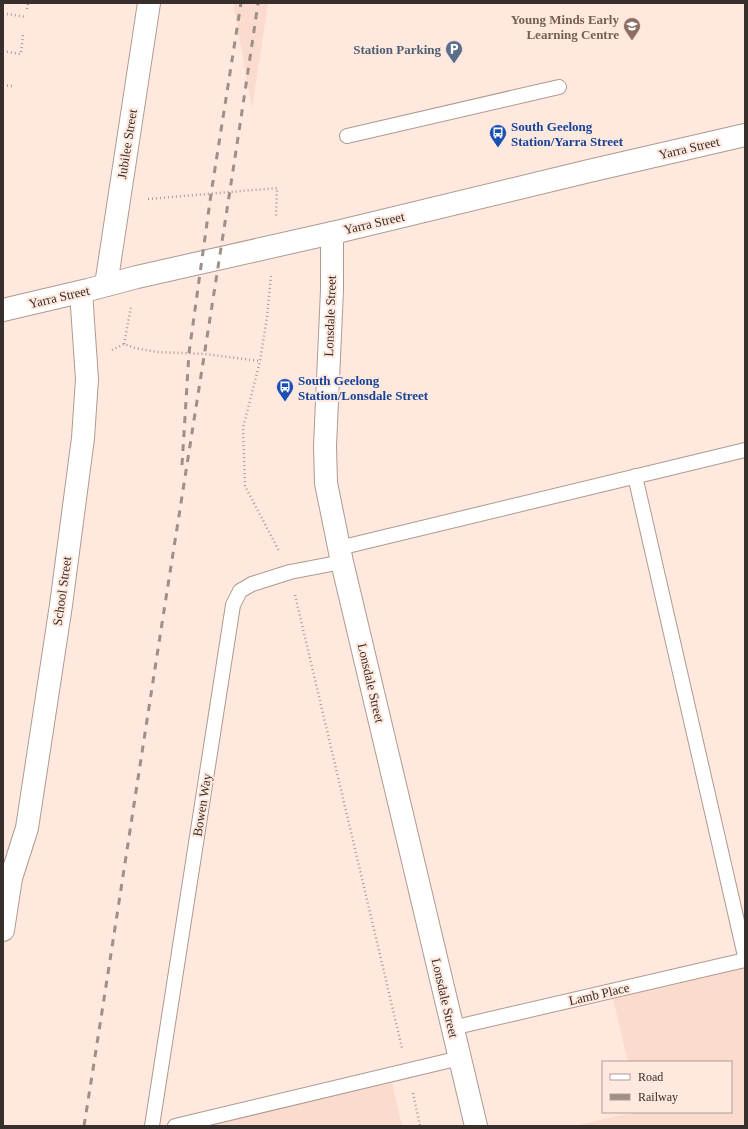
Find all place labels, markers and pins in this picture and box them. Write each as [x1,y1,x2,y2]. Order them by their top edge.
place label: Young Minds Early Learning Centre [511,12,619,42]
school or university icon: Young Minds Early Learning Centre [622,16,642,41]
parking icon: Station Parking [444,39,464,64]
place label: Station Parking [353,42,441,57]
place label: South Geelong Station/Yarra Street [511,119,624,149]
bus stop icon: South Geelong Station/Yarra Street [488,123,508,148]
place label: South Geelong Station/Lonsdale Street [298,373,429,403]
bus stop icon: South Geelong Station/Lonsdale Street [275,377,295,402]

